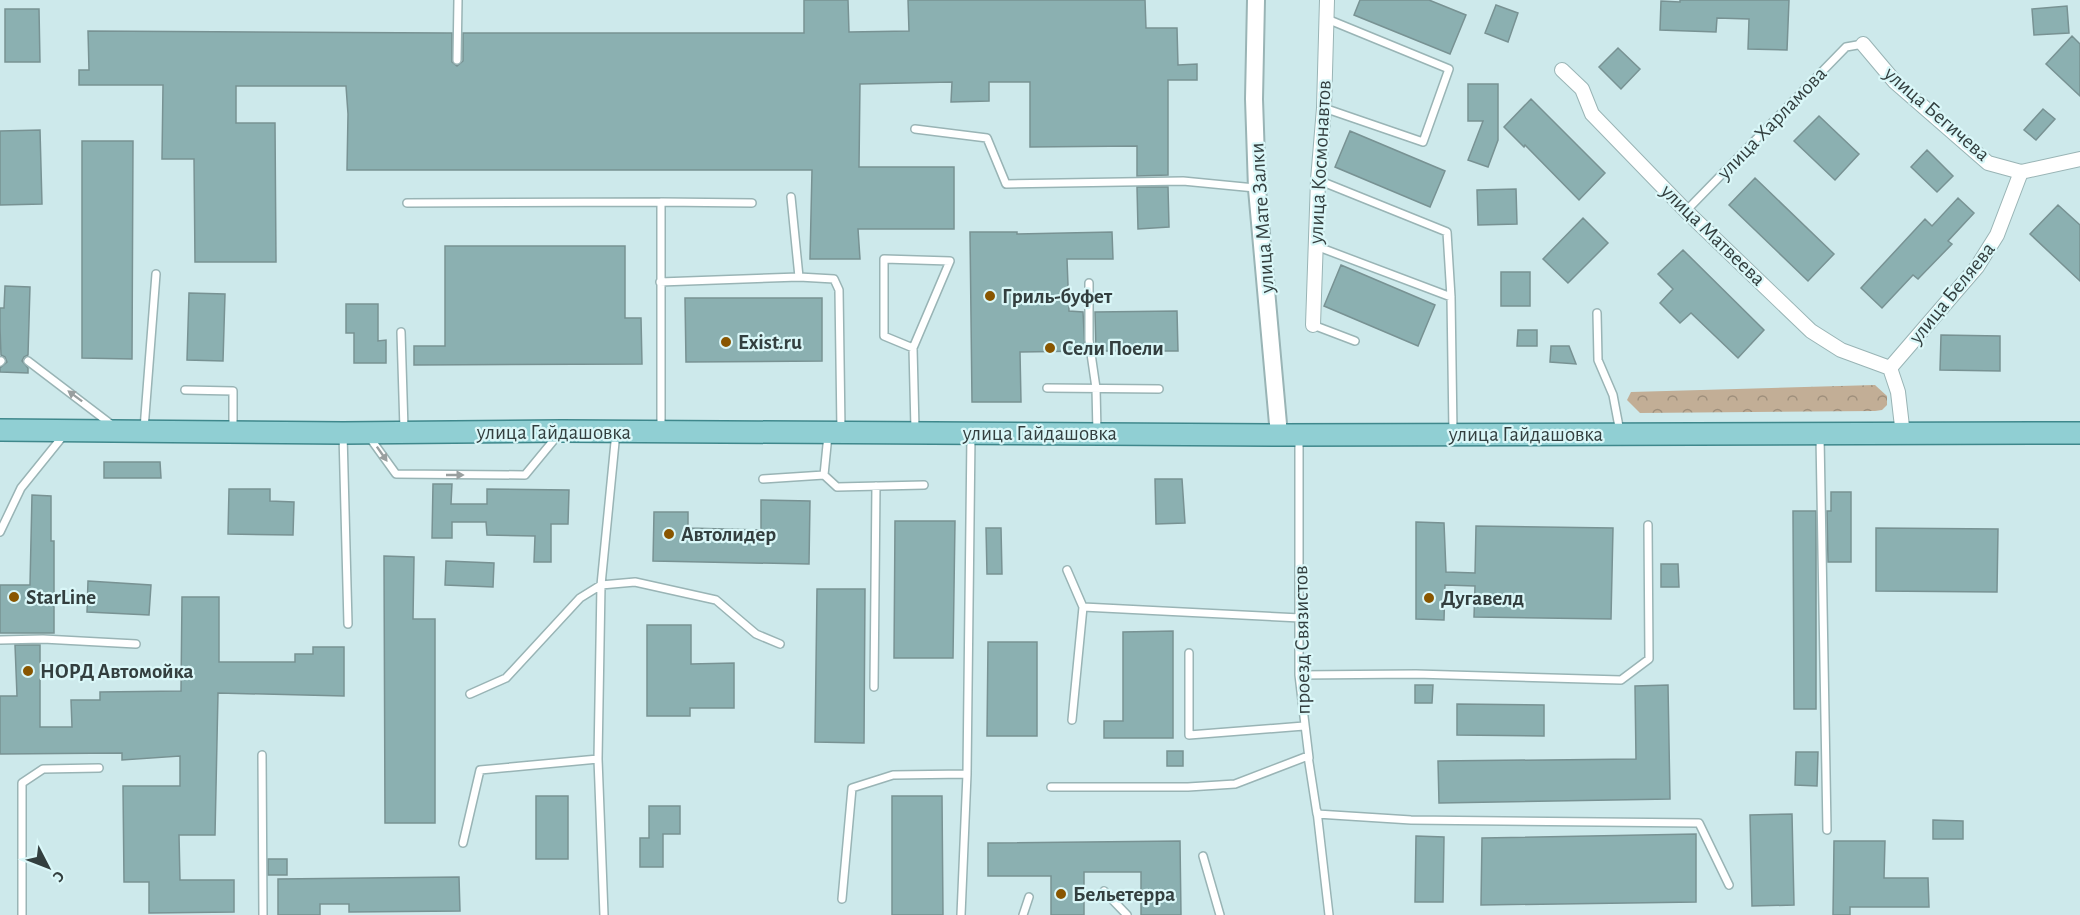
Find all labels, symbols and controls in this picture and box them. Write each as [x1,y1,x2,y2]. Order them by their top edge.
street label: улица Харламова [1713,62,1831,184]
street label: улица Бегичева [1879,62,1994,166]
street label: улица Космонавтов [1305,80,1335,245]
street label: улица Мате Залки [1246,142,1278,295]
street label: улица Матвеева [1656,180,1769,290]
street label: улица Беляева [1904,238,1999,348]
place label: Гриль-буфет [1002,286,1113,307]
marker: Гриль-буфет [983,289,997,303]
place label: Exist.ru [738,332,802,353]
marker: Exist.ru [719,335,733,349]
place label: Сели Поели [1062,338,1164,359]
marker: Сели Поели [1043,341,1057,355]
one-way arrow [67,391,82,403]
street label: улица Гайдашовка [476,422,632,443]
street label: улица Гайдашовка [962,423,1118,444]
street label: улица Гайдашовка [1448,424,1604,445]
one-way arrow [376,445,388,461]
one-way arrow [445,470,464,480]
place label: Автолидер [681,524,776,545]
marker: Автолидер [662,527,676,541]
street label: проезд Связистов [1290,565,1314,715]
place label: StarLine [26,587,96,608]
place label: Дугавелд [1441,588,1524,609]
marker: StarLine [7,590,21,604]
marker: Дугавелд [1422,591,1436,605]
place label: НОРД Автомойка [40,661,194,682]
marker: НОРД Автомойка [21,664,35,678]
north arrow [18,837,78,897]
text: С [49,868,67,885]
place label: Бельетерра [1073,884,1175,905]
marker: Бельетерра [1054,887,1068,901]

